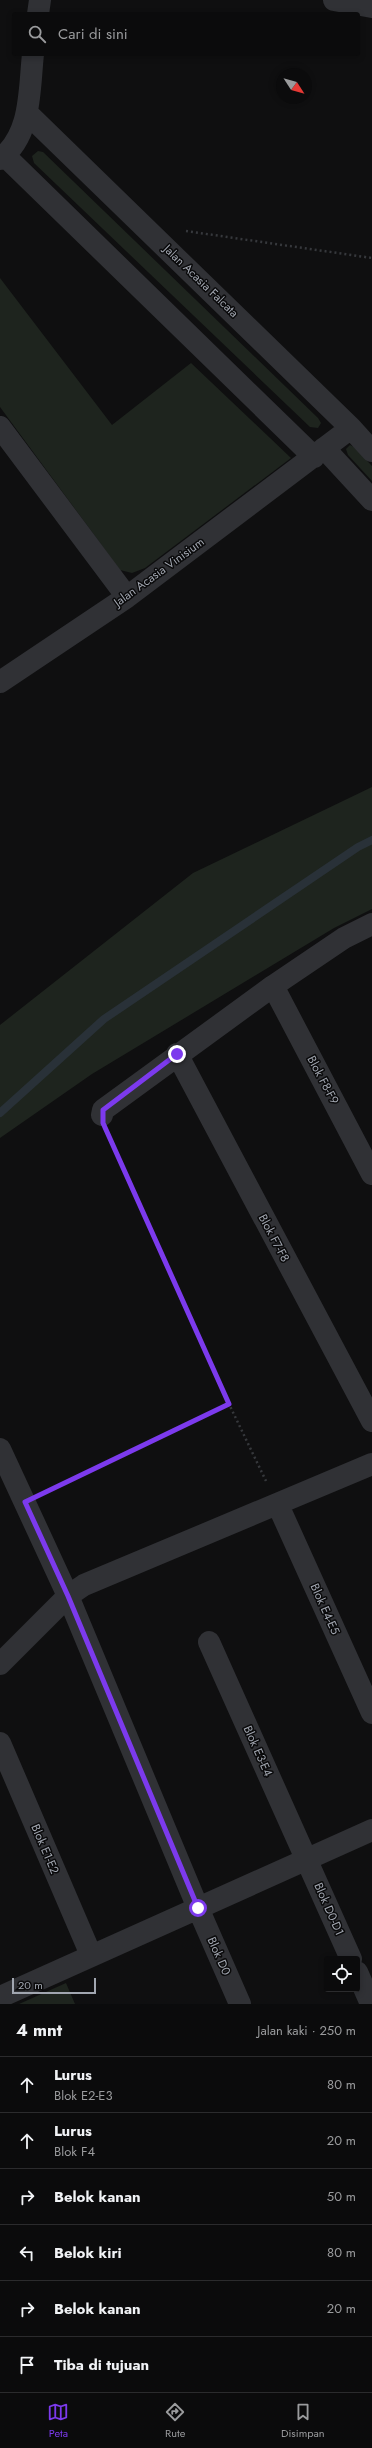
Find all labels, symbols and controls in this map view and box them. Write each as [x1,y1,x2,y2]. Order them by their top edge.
search box [12,12,360,56]
icon: search [26,23,48,45]
text: Cari di sini [58,23,128,45]
north arrow [276,68,312,104]
street label: Jalan Acasia Falcata [158,239,243,322]
street label: Jalan Acasia Vinisium [108,533,208,612]
route end [168,1045,186,1063]
street label: Blok F8-F9 [303,1052,343,1108]
street label: Blok F7-F8 [254,1211,294,1265]
street label: Blok E4-E5 [306,1581,344,1638]
street label: Blok E3-E4 [239,1723,277,1779]
street label: Blok E1-E2 [26,1821,64,1877]
street label: Blok D0-D1 [309,1880,349,1938]
route start [189,1899,207,1917]
street label: Blok D0 [203,1934,235,1978]
map controls [324,1956,360,1992]
button: locate [324,1956,360,1992]
scale bar [12,1976,96,1995]
text: 20 m [18,1977,43,1993]
text: 4 mnt [16,2018,62,2042]
text: Jalan kaki · 250 m [257,2021,356,2040]
text: Lurus [54,2064,92,2086]
icon: ahead [16,2074,38,2096]
text: 80 m [327,2075,356,2094]
text: Blok E2-E3 [54,2086,113,2105]
text: Lurus [54,2120,92,2142]
icon: ahead [16,2130,38,2152]
text: 20 m [327,2131,356,2150]
text: Blok F4 [54,2142,95,2161]
icon: right [16,2186,38,2208]
text: Belok kanan [54,2186,141,2208]
text: 50 m [327,2187,356,2206]
icon: left [16,2242,38,2264]
text: Belok kiri [54,2242,122,2264]
text: 80 m [327,2243,356,2262]
icon: right [16,2298,38,2320]
text: Belok kanan [54,2298,141,2320]
text: 20 m [327,2299,356,2318]
icon: arrive [16,2354,38,2376]
text: Tiba di tujuan [54,2354,149,2376]
tab: Peta [47,2401,69,2441]
tab: Rute [164,2401,186,2441]
tab: Disimpan [281,2401,325,2441]

